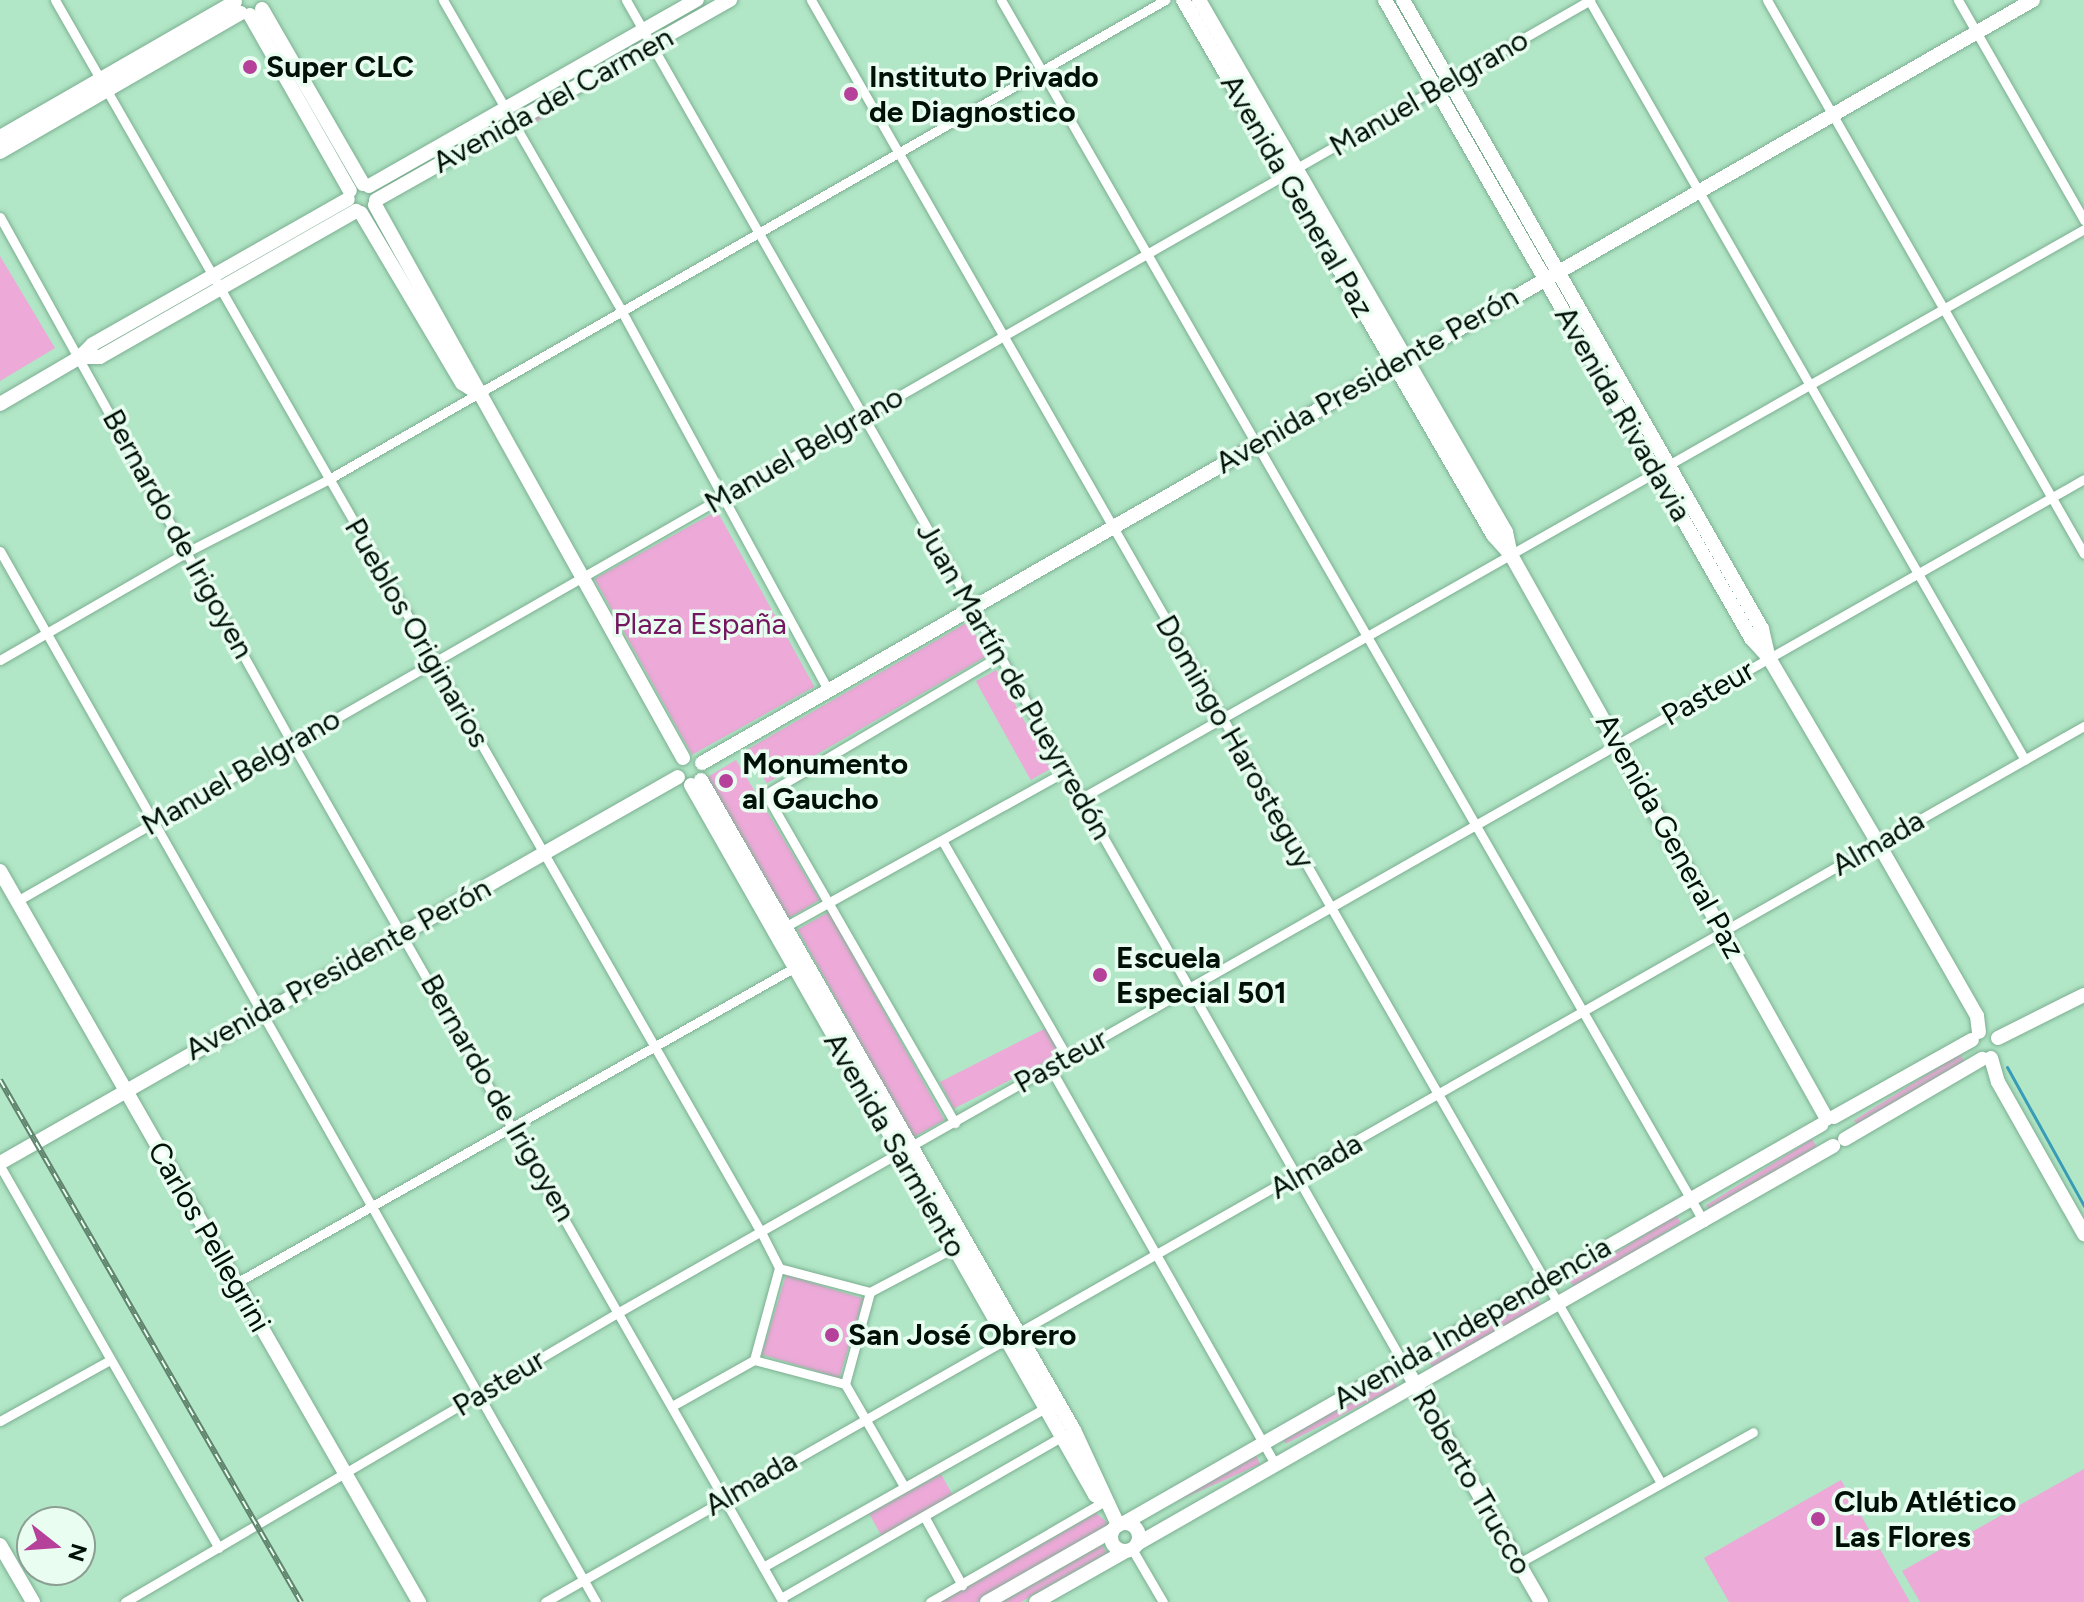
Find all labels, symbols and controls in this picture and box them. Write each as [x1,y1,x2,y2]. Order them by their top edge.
street label: Avenida del Carmen [427,19,679,181]
street label: Manuel Belgrano [1323,22,1535,164]
place label: Super CLC [266,49,414,85]
marker: Super CLC [241,58,259,76]
place label: Instituto Privado de Diagnostico [869,59,1099,130]
street label: Avenida General Paz [1213,68,1381,324]
marker: Instituto Privado de Diagnostico [840,83,862,105]
street label: Avenida Presidente Perón [1209,278,1525,482]
street label: Avenida Rivadavia [1547,300,1699,528]
street label: Manuel Belgrano [698,379,910,521]
street label: Bernardo de Irigoyen [95,403,261,665]
street label: Pueblos Originarios [337,512,497,754]
street label: Juan Martín de Pueyrredón [908,516,1120,846]
park label: Plaza España [613,606,787,642]
street label: Domingo Harosteguy [1148,609,1322,875]
street label: Pasteur [1655,652,1761,734]
street label: Manuel Belgrano [135,701,347,843]
street label: Avenida General Paz [1588,707,1752,965]
place label: Monumento al Gaucho [742,746,908,816]
marker: Monumento al Gaucho [717,772,735,790]
street label: Almada [1825,802,1931,884]
street label: Avenida Presidente Perón [179,870,497,1068]
place label: Escuela Especial 501 [1116,940,1287,1010]
marker: Escuela Especial 501 [1091,966,1109,984]
street label: Bernardo de Irigoyen [413,968,583,1228]
street label: Pasteur [1008,1021,1114,1101]
street label: Avenida Sarmiento [816,1026,974,1264]
street label: Almada [1263,1125,1369,1207]
street label: Carlos Pellegrini [140,1135,278,1339]
street label: Avenida Independencia [1327,1229,1617,1417]
place label: San José Obrero [848,1317,1076,1353]
marker: San José Obrero [823,1326,841,1344]
street label: Pasteur [446,1342,552,1424]
street label: Roberto Trucco [1404,1383,1540,1581]
street label: Almada [698,1442,804,1524]
place label: Club Atlético Las Flores [1834,1484,2016,1554]
north arrow [16,1506,96,1586]
marker: Club Atlético Las Flores [1809,1510,1827,1528]
text: N [62,1540,93,1565]

